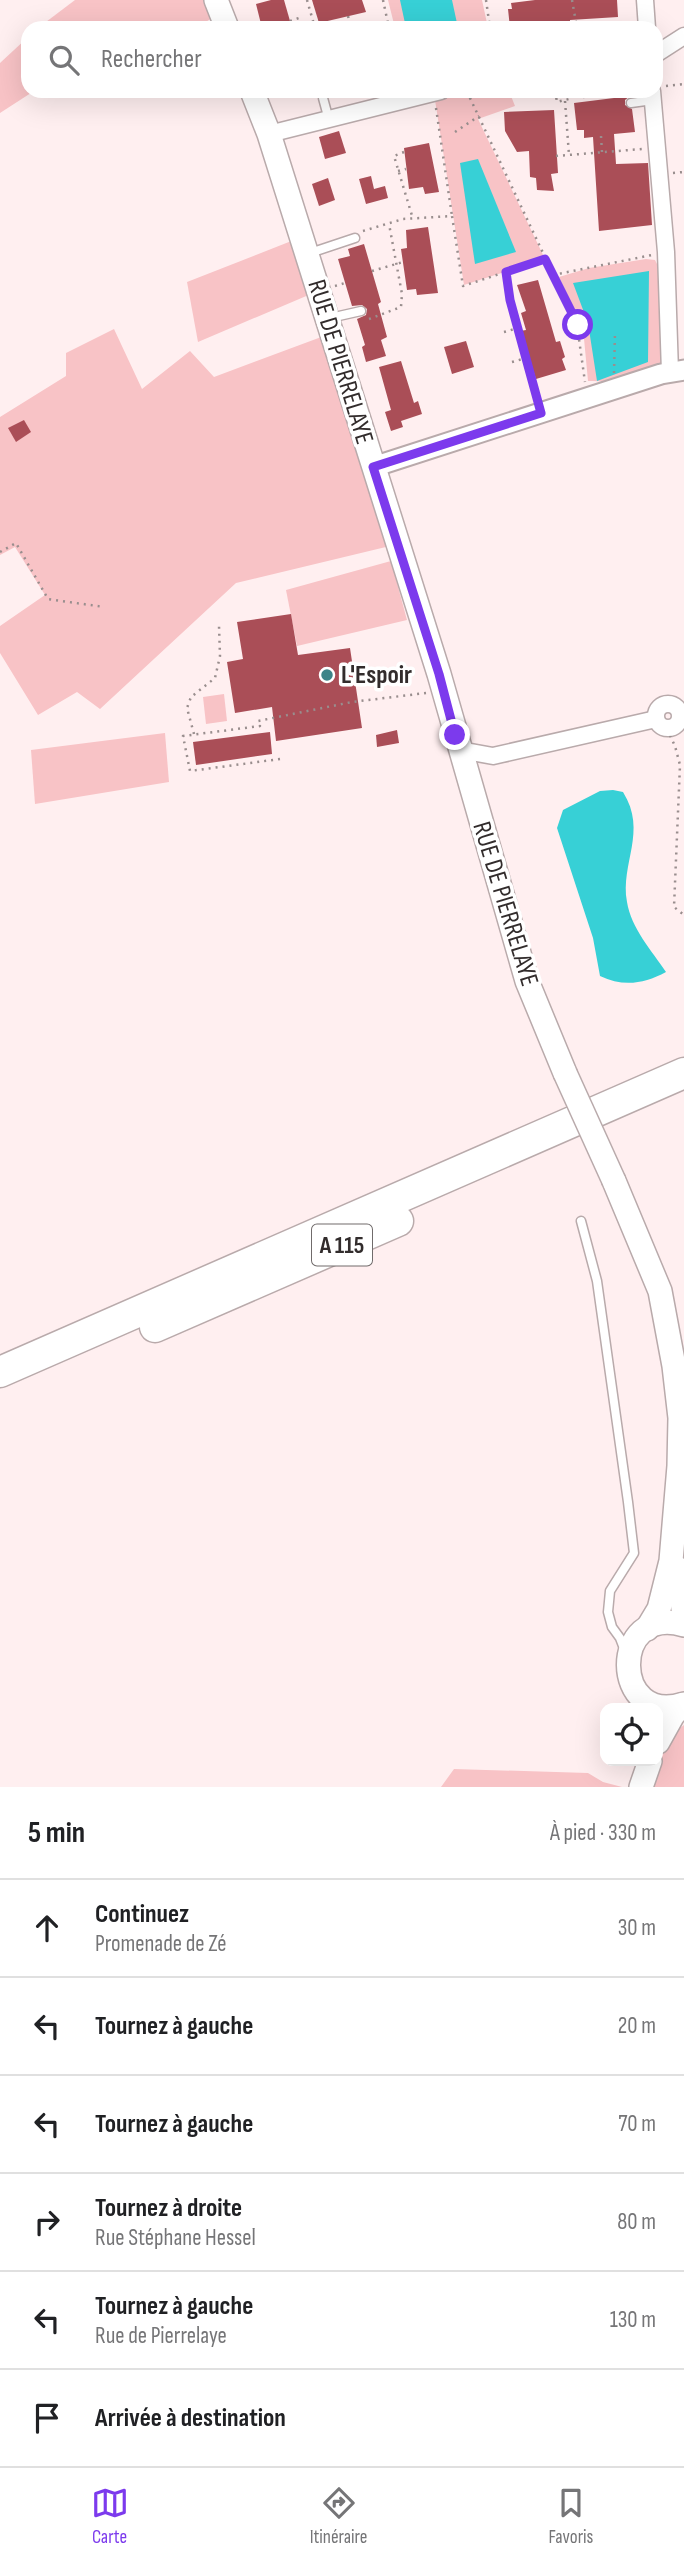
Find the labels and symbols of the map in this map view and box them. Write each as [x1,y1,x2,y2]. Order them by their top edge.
street label: RUE DE PIERRELAYE [300,276,380,448]
route start [562,309,593,340]
place label: L'Espoir [341,660,412,691]
marker: L'Espoir [319,667,335,683]
route end [439,719,470,750]
street label: RUE DE PIERRELAYE [465,818,545,990]
road number: A 115 [312,1224,372,1266]

